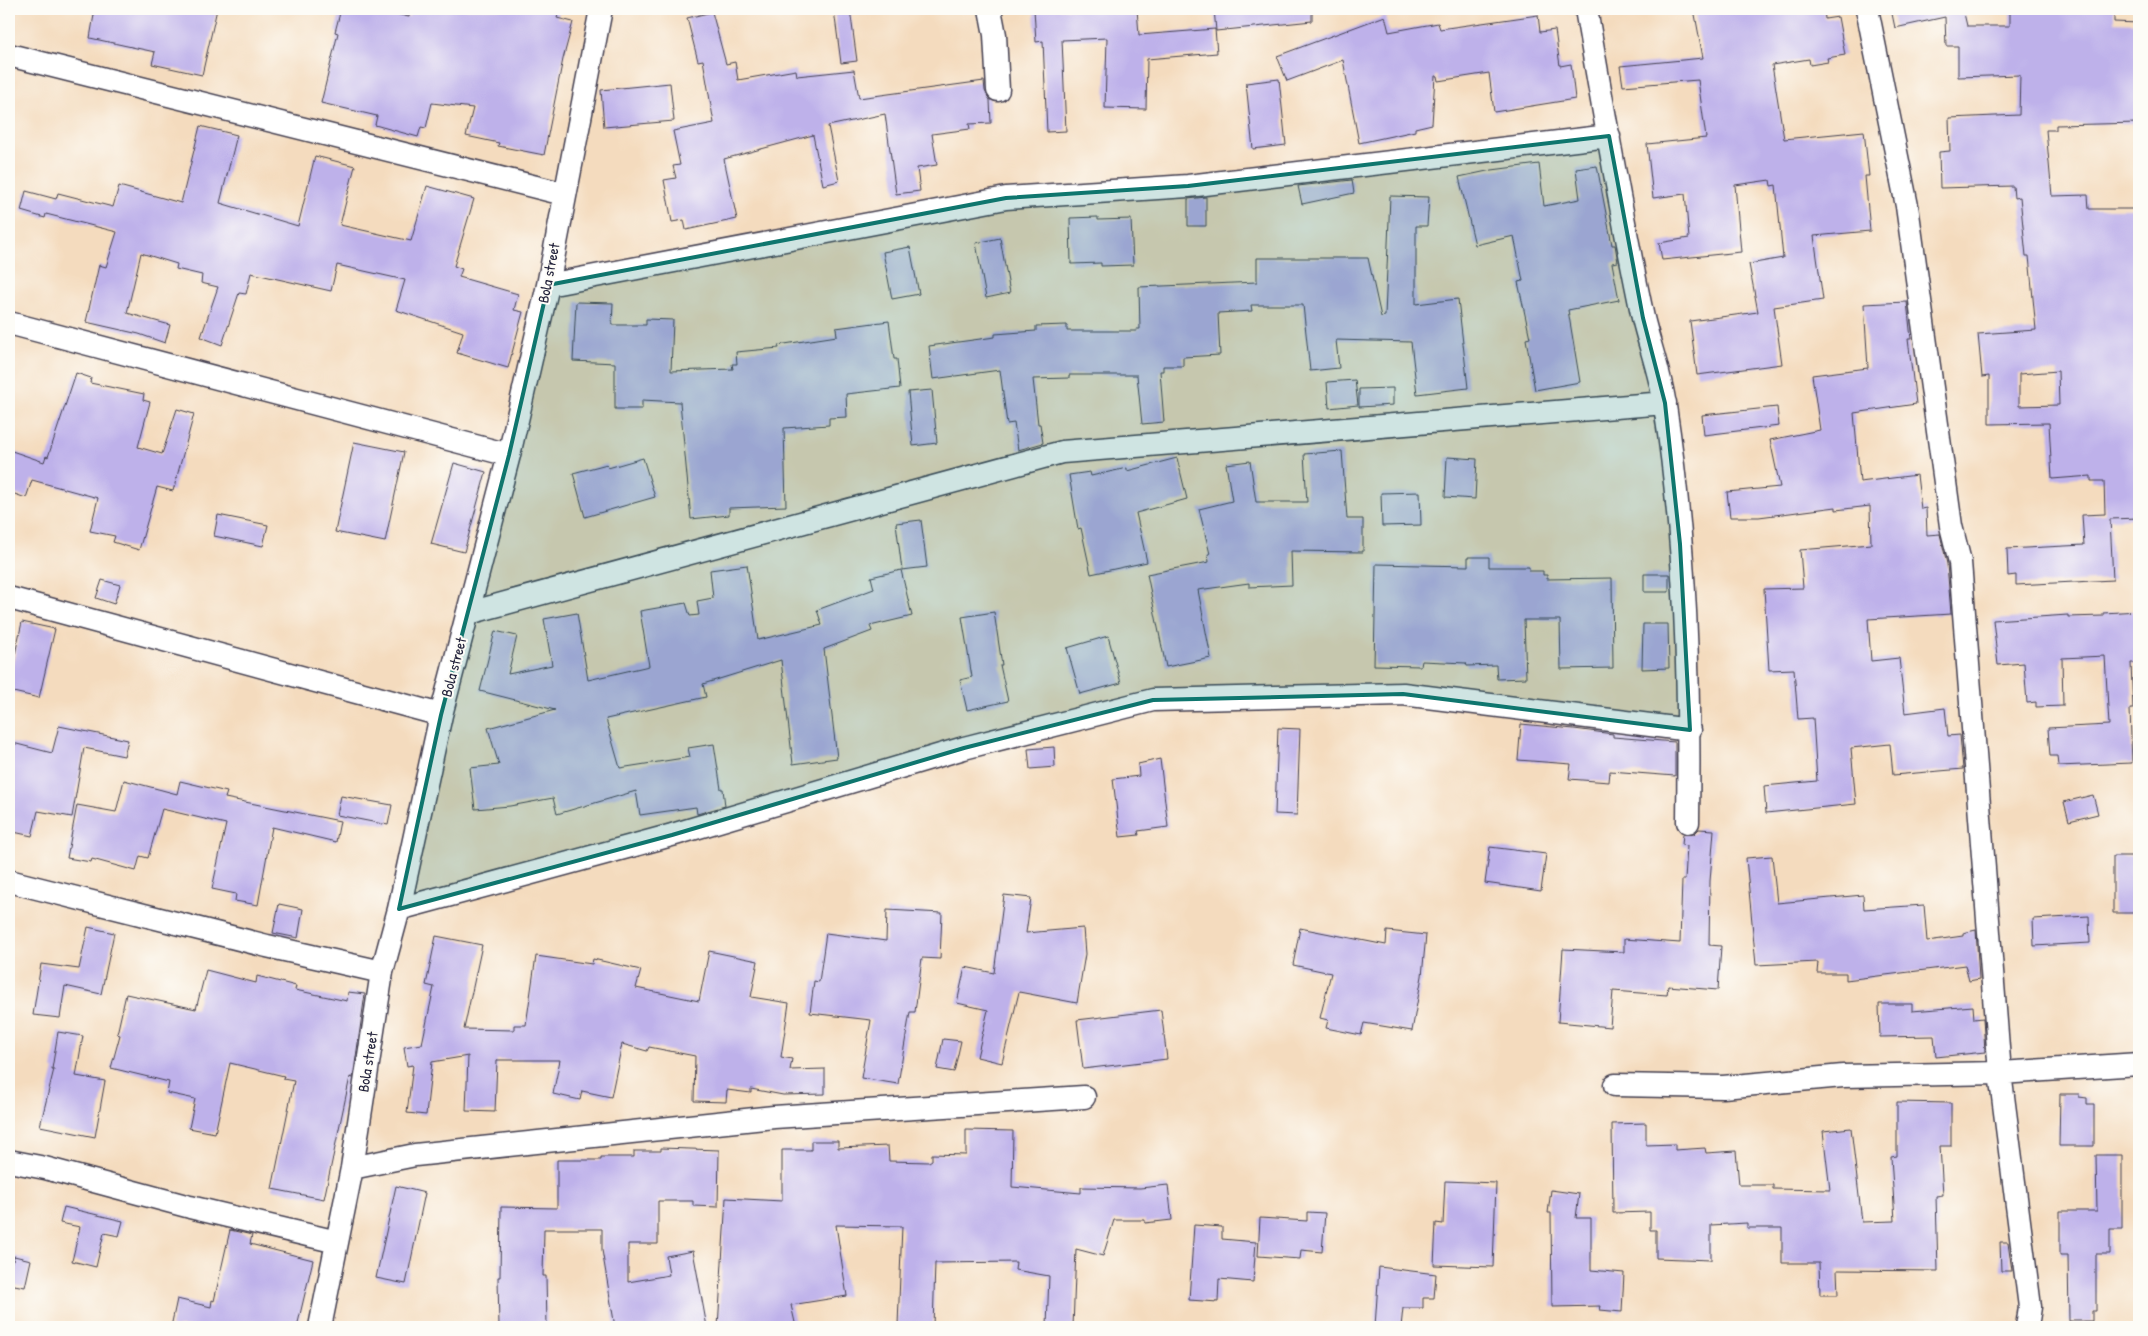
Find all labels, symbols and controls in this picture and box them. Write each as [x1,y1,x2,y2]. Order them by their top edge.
street label: Bola street [532,240,565,305]
street label: Bola street [436,634,472,699]
street label: Bola street [352,1029,383,1094]

